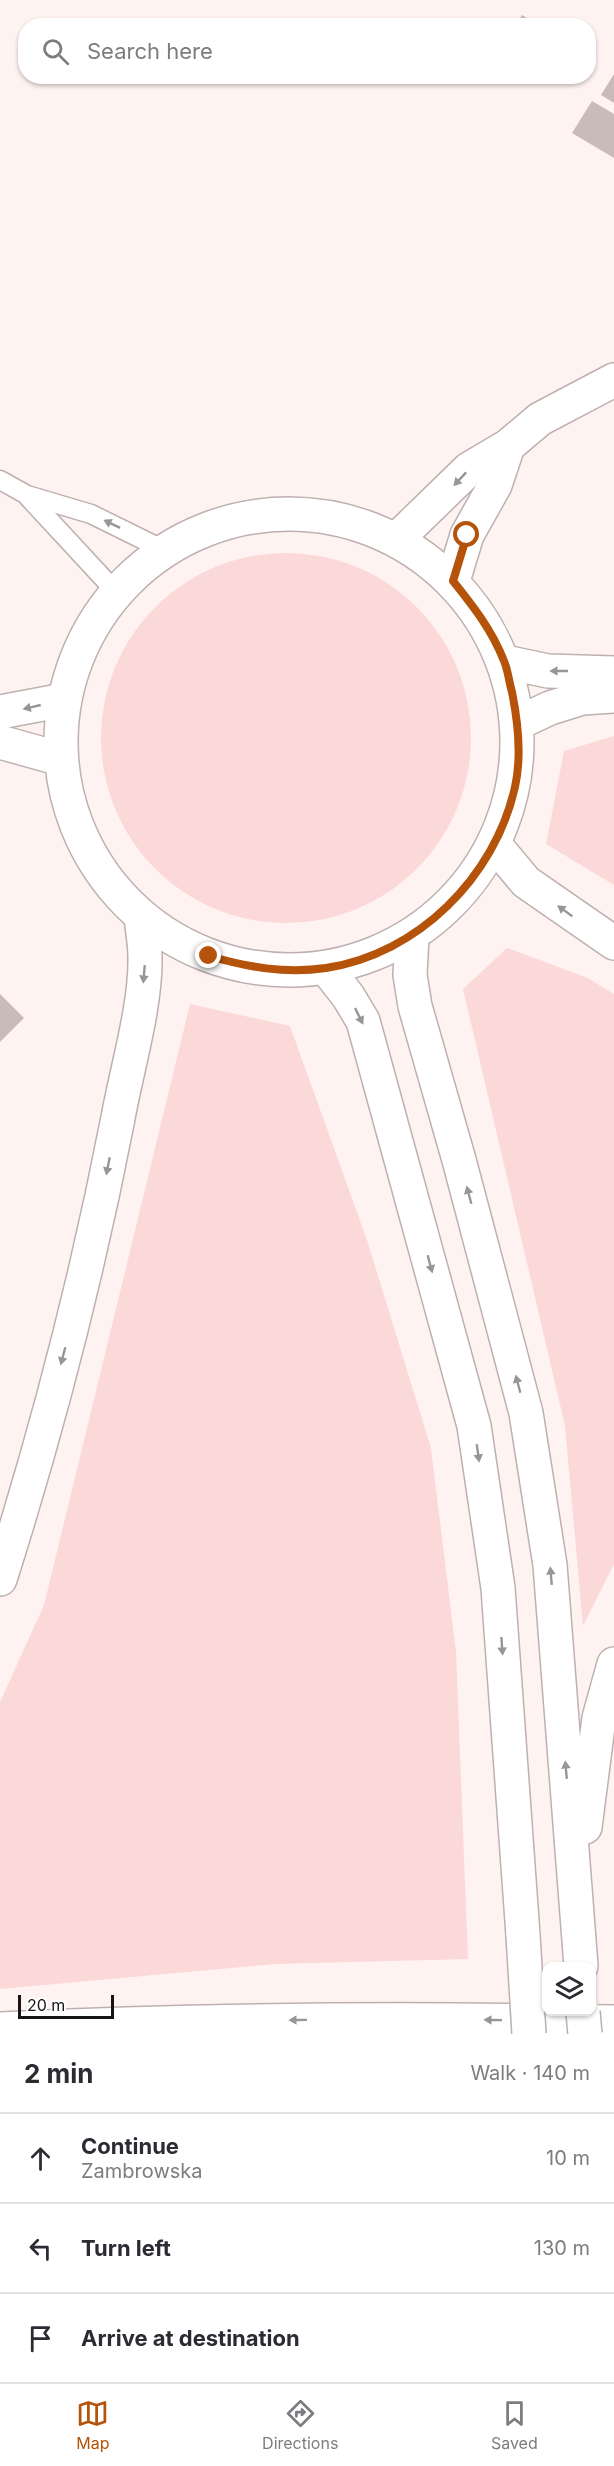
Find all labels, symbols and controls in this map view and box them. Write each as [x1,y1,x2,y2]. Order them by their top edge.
search box [18,18,596,84]
icon: search [39,35,72,68]
text: Search here [87,38,213,64]
one-way arrow [453,471,467,486]
one-way arrow [103,519,120,529]
route start [453,521,479,547]
one-way arrow [550,666,569,676]
one-way arrow [23,702,41,712]
one-way arrow [557,905,573,917]
route end [195,942,221,968]
one-way arrow [139,965,149,984]
one-way arrow [354,1008,364,1025]
one-way arrow [103,1157,112,1176]
one-way arrow [463,1186,473,1204]
one-way arrow [426,1255,436,1273]
one-way arrow [58,1347,67,1365]
one-way arrow [513,1375,523,1393]
one-way arrow [474,1444,483,1463]
one-way arrow [546,1566,556,1585]
one-way arrow [498,1637,507,1656]
one-way arrow [562,1761,571,1780]
map controls [542,1962,596,2016]
button: layers [542,1962,596,2016]
scale bar [18,1992,114,2020]
text: 20 m [27,1995,65,2015]
one-way arrow [288,2015,307,2024]
one-way arrow [483,2015,502,2024]
text: 2 min [24,2058,94,2089]
text: Walk · 140 m [470,2061,590,2085]
text: Continue [81,2133,179,2159]
icon: ahead [24,2142,57,2175]
text: 10 m [546,2146,590,2170]
text: Zambrowska [81,2159,203,2183]
icon: left [24,2232,57,2265]
text: Turn left [81,2235,171,2261]
text: 130 m [534,2236,590,2260]
icon: arrive [24,2322,57,2355]
text: Arrive at destination [81,2325,300,2351]
tab: Map [76,2397,110,2453]
tab: Directions [262,2397,338,2453]
tab: Saved [491,2397,538,2453]

